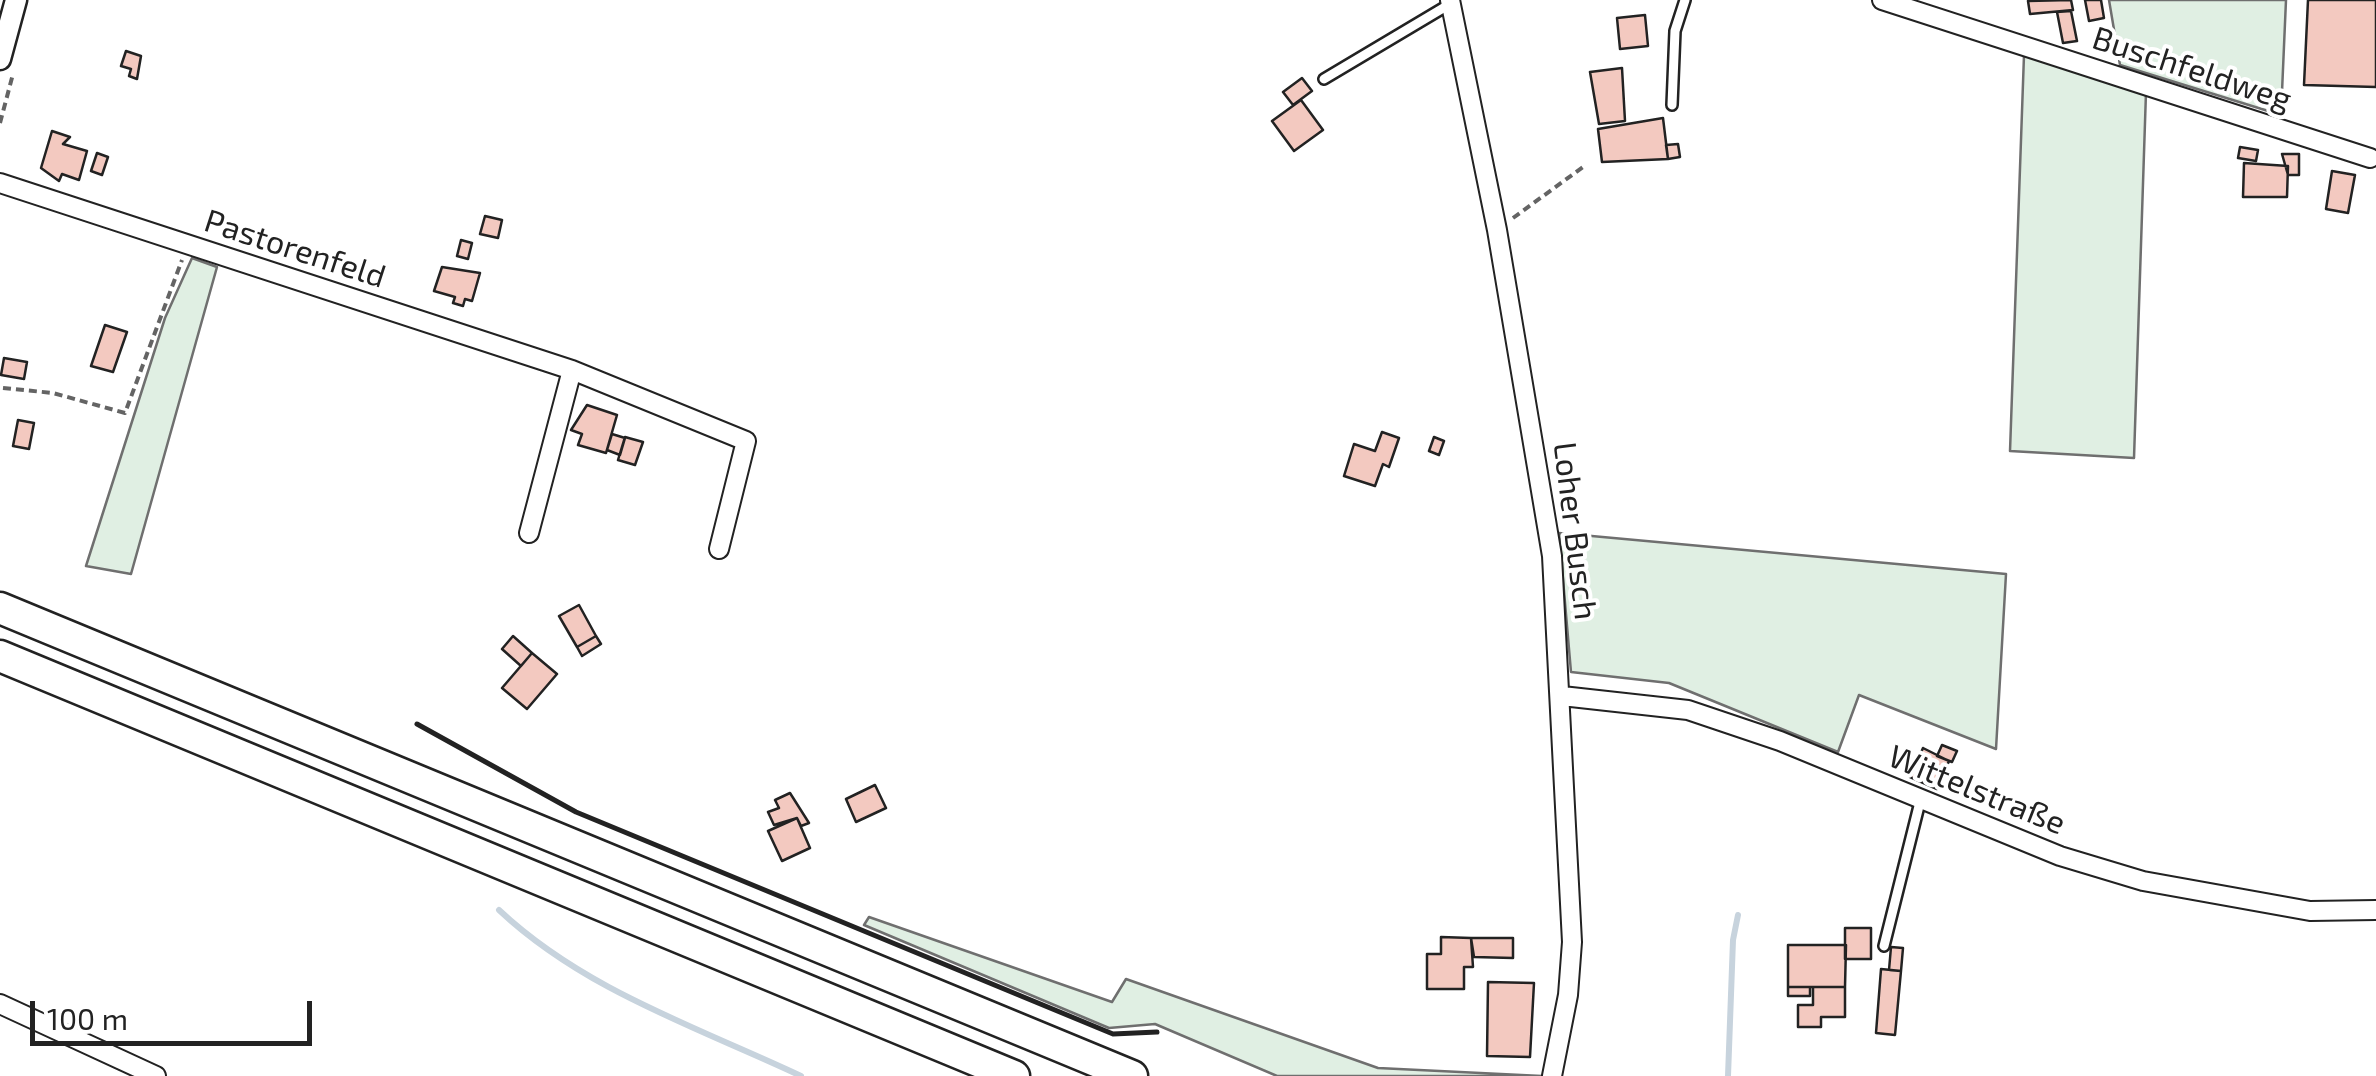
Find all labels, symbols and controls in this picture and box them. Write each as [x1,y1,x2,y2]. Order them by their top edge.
street label: Buschfeldweg [2088,19,2296,119]
street label: Pastorenfeld [200,202,390,296]
street label: Loher Busch [1545,440,1605,622]
street label: Wittelstraße [1883,737,2071,843]
scale bar [35,981,318,1043]
text: 100 m [47,1000,128,1036]

